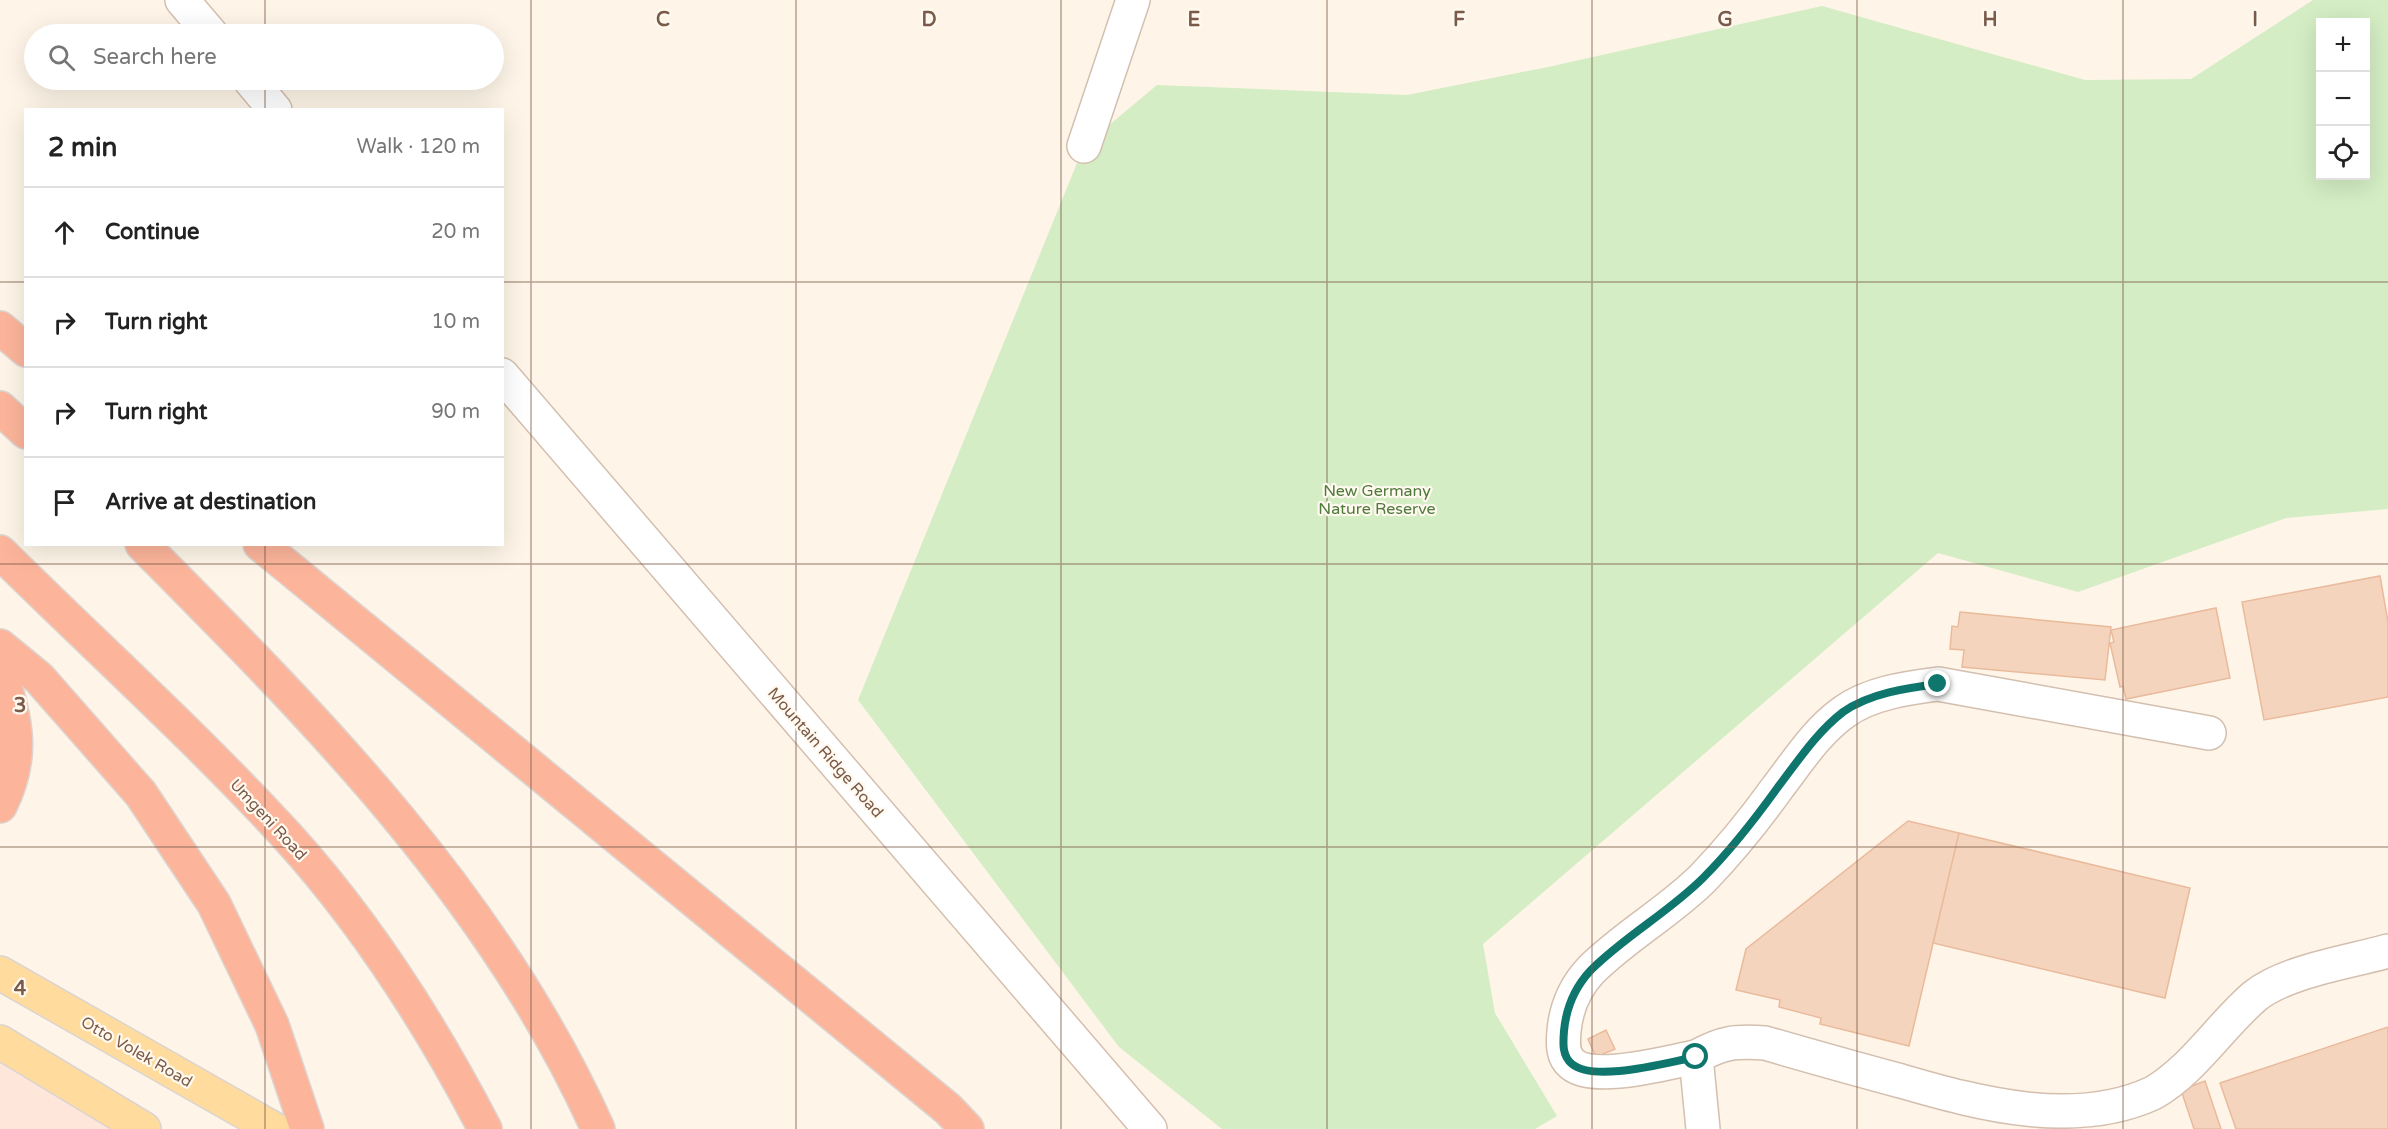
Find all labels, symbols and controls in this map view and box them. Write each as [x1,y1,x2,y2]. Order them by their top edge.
text: C [656,8,670,32]
text: D [921,8,937,32]
text: E [1188,8,1201,32]
text: F [1453,8,1465,32]
text: G [1717,8,1733,32]
text: H [1982,8,1998,32]
text: I [2252,8,2258,32]
map controls [2316,18,2370,180]
button: + [2316,18,2370,72]
search box [24,24,504,90]
icon: search [45,41,78,74]
text: Search here [93,44,217,70]
button: − [2316,72,2370,126]
button: locate [2316,126,2370,180]
text: 2 min [48,132,117,163]
text: Walk · 120 m [357,135,480,159]
icon: ahead [48,216,81,249]
text: Continue [105,219,200,245]
text: 20 m [431,220,480,244]
icon: right [48,306,81,339]
text: Turn right [105,309,207,335]
text: 10 m [431,310,480,334]
icon: right [48,396,81,429]
text: Turn right [105,399,207,425]
text: 90 m [431,400,480,424]
park label: New Germany Nature Reserve [1318,481,1436,519]
icon: arrive [48,486,81,519]
text: Arrive at destination [105,489,316,515]
route end [1924,670,1950,696]
street label: Mountain Ridge Road [763,683,887,822]
text: 3 [14,694,26,718]
street label: Umgeni Road [226,775,311,864]
text: 4 [14,977,27,1001]
street label: Otto Volek Road [77,1012,196,1092]
route start [1682,1043,1708,1069]

